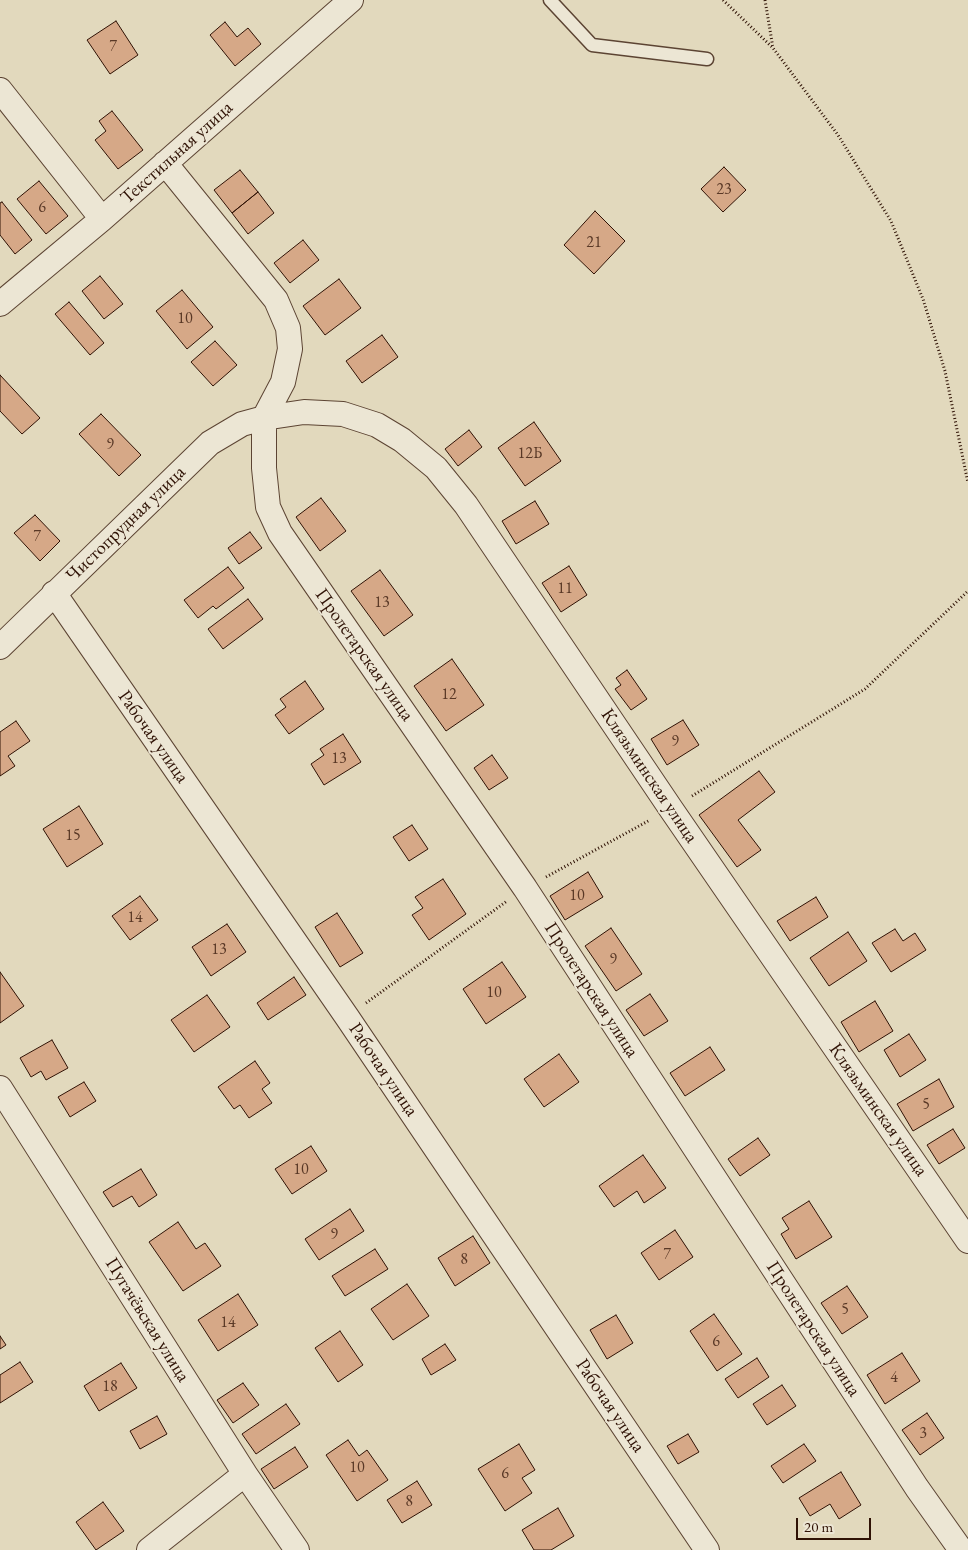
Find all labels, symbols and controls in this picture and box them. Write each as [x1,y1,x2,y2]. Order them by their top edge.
house number: 7 [109,37,117,57]
street label: Текстильная улица [116,97,238,209]
house number: 23 [716,180,732,200]
house number: 6 [38,198,46,218]
house number: 21 [586,233,602,253]
house number: 10 [177,309,193,329]
house number: 9 [106,435,114,455]
house number: 12Б [518,444,542,464]
street label: Чистопрудная улица [61,461,191,587]
house number: 7 [33,527,41,547]
house number: 11 [557,579,573,599]
street label: Пролетарская улица [310,584,418,726]
house number: 13 [374,593,390,613]
house number: 12 [441,685,457,705]
street label: Рабочая улица [113,686,193,788]
street label: Клязьминская улица [596,704,702,848]
house number: 9 [671,732,679,752]
house number: 13 [331,749,347,769]
house number: 15 [65,826,81,846]
house number: 10 [569,886,585,906]
house number: 14 [127,908,143,928]
street label: Пролетарская улица [539,918,643,1062]
house number: 13 [211,940,227,960]
house number: 9 [609,950,617,970]
house number: 10 [486,983,502,1003]
street label: Рабочая улица [343,1019,423,1121]
street label: Клязьминская улица [824,1039,932,1181]
house number: 5 [922,1095,930,1115]
house number: 10 [293,1160,309,1180]
house number: 9 [330,1225,338,1245]
house number: 7 [663,1245,671,1265]
house number: 8 [460,1250,468,1270]
street label: Пугачёвская улица [100,1254,194,1386]
street label: Пролетарская улица [761,1257,865,1401]
house number: 5 [841,1300,849,1320]
house number: 14 [220,1313,236,1333]
house number: 6 [712,1332,720,1352]
street label: Рабочая улица [570,1355,650,1457]
house number: 4 [890,1368,898,1388]
house number: 18 [102,1377,118,1397]
house number: 3 [919,1424,927,1444]
house number: 10 [349,1458,365,1478]
house number: 6 [501,1464,509,1484]
house number: 8 [405,1492,413,1512]
scale bar [798,1508,873,1540]
text: 20 m [804,1517,833,1536]

